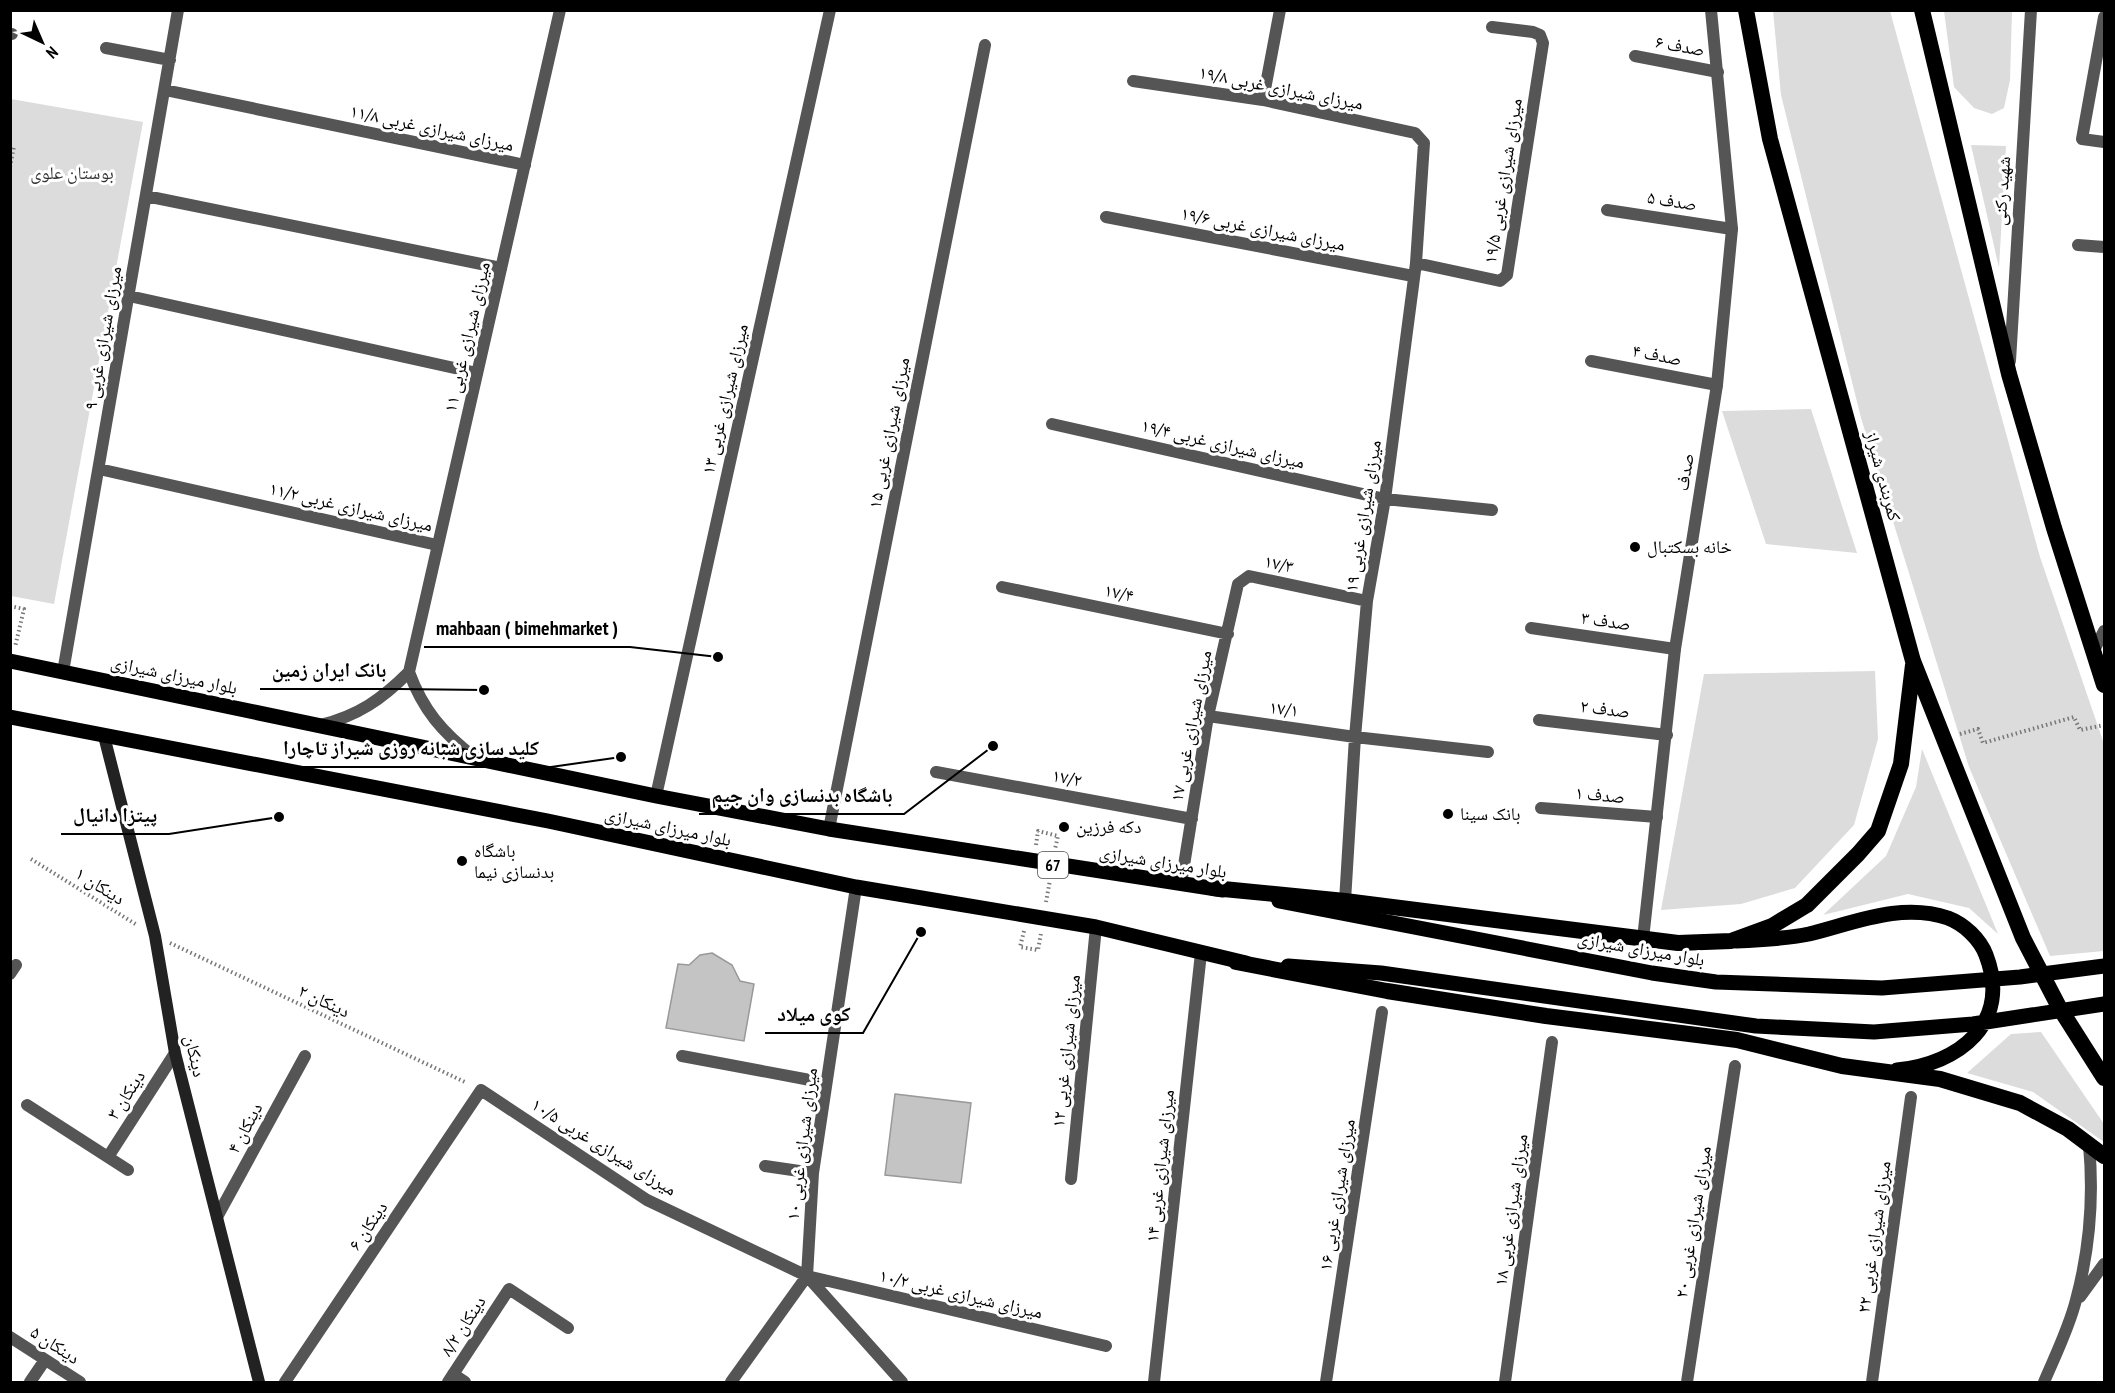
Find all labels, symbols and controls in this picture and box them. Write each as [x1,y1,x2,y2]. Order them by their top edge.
north arrow [12,12,72,72]
street label: صدف ۶ [1654,30,1707,61]
text: N [42,43,62,63]
street label: ۱۹/۸ میرزای شیرازی غربی [1197,60,1365,115]
street label: ۱۹/۵ میرزای شیرازی غربی [1478,97,1527,265]
street label: میرزای شیرازی غربی ۱۱/۸ [348,99,516,156]
street label: شهید رکنی [1988,155,2015,226]
park label: بوستان علوی [30,161,114,184]
street label: ۵ صدف [1646,185,1698,216]
street label: ۱۹/۶ میرزای شیرازی غربی [1179,201,1347,256]
street label: میرزای شیرازی غربی ۱۱ [438,259,495,414]
street label: میرزای شیرازی غربی ۹ [79,264,126,412]
street label: ۱۳ میرزای شیرازی غربی [696,321,753,476]
street label: ۴ صدف [1630,338,1684,371]
street label: ۱۵ میرزای شیرازی غربی [863,355,914,510]
street label: ۱۹/۴ میرزای شیرازی غربی [1139,414,1307,473]
street label: کمربندی شیراز [1860,427,1907,524]
street label: ۱۹ میرزای شیرازی غربی [1339,438,1386,594]
street label: صدف [1670,451,1699,492]
street label: میرزای شیرازی غربی ۱۱/۲ [267,477,435,536]
place label: خانه بسکتبال [1647,535,1732,558]
marker: خانه بسکتبال [1628,540,1642,554]
street label: ۱۷/۳ [1262,549,1296,578]
street label: ۱۷/۴ [1102,578,1136,607]
street label: صدف ۳ [1580,606,1632,635]
callout: mahbaan ( bimehmarket ) [424,609,630,647]
text: mahbaan ( bimehmarket ) [436,615,618,641]
street label: ۱۷ میرزای شیرازی غربی [1165,648,1216,803]
street label: بلوار میرزای شیرازی [109,650,240,699]
callout: بانک ایران زمین [260,651,399,689]
text: بانک ایران زمین [272,657,386,683]
street label: ۲ صدف [1579,694,1631,723]
street label: ۱۷/۱ [1268,695,1300,722]
callout: کلید سازی شبانه روزی شیراز تاچارا [271,729,551,767]
text: کلید سازی شبانه روزی شیراز تاچارا [283,735,539,761]
street label: ۱۷/۲ [1050,763,1084,792]
callout: باشگاه بدنسازی وان جیم [699,776,904,814]
street label: ۱ صدف [1574,781,1626,808]
text: باشگاه بدنسازی وان جیم [712,782,892,809]
callout: پیتزا دانیال [61,796,169,834]
text: پیتزا دانیال [73,802,157,828]
street label: بلوار میرزای شیرازی [603,802,734,851]
place label: بانک سینا [1460,802,1520,825]
marker: بانک سینا [1441,807,1455,821]
place label: دکه فرزین [1076,815,1141,838]
marker: دکه فرزین [1057,820,1071,834]
place label: باشگاه بدنسازی نیما [474,839,554,883]
street label: بلوار میرزای شیرازی [1098,840,1229,883]
road number: 67 [1038,852,1068,878]
marker: باشگاه بدنسازی نیما [455,854,469,868]
street label: ۱ دینکان [71,861,129,910]
street label: بلوار میرزای شیرازی [1576,926,1707,971]
street label: ۱۲ میرزای شیرازی غربی [1046,973,1085,1129]
street label: دینکان ۲ [295,979,354,1022]
callout: کوی میلاد [765,995,863,1033]
text: کوی میلاد [777,1001,851,1027]
street label: دینکان [180,1033,211,1079]
street label: ۳ دینکان [101,1066,150,1124]
street label: ۱۰ میرزای شیرازی غربی [781,1066,822,1222]
street label: ۱۴ میرزای شیرازی غربی [1140,1088,1179,1244]
street label: ۱۰/۵ میرزای شیرازی غربی [527,1093,681,1201]
street label: دینکان ۴ [222,1098,267,1157]
street label: ۱۶ میرزای شیرازی غربی [1313,1117,1360,1273]
street label: ۱۸ میرزای شیرازی غربی [1488,1132,1533,1288]
street label: ۲۰ میرزای شیرازی غربی [1669,1144,1716,1300]
street label: ۲۲ میرزای شیرازی غربی [1851,1159,1896,1315]
street label: دینکان ۶ [343,1197,392,1255]
street label: ۱۰/۲ میرزای شیرازی غربی [877,1264,1045,1323]
street label: دینکان ۸/۲ [435,1291,491,1360]
street label: ۵ دینکان [26,1320,84,1369]

